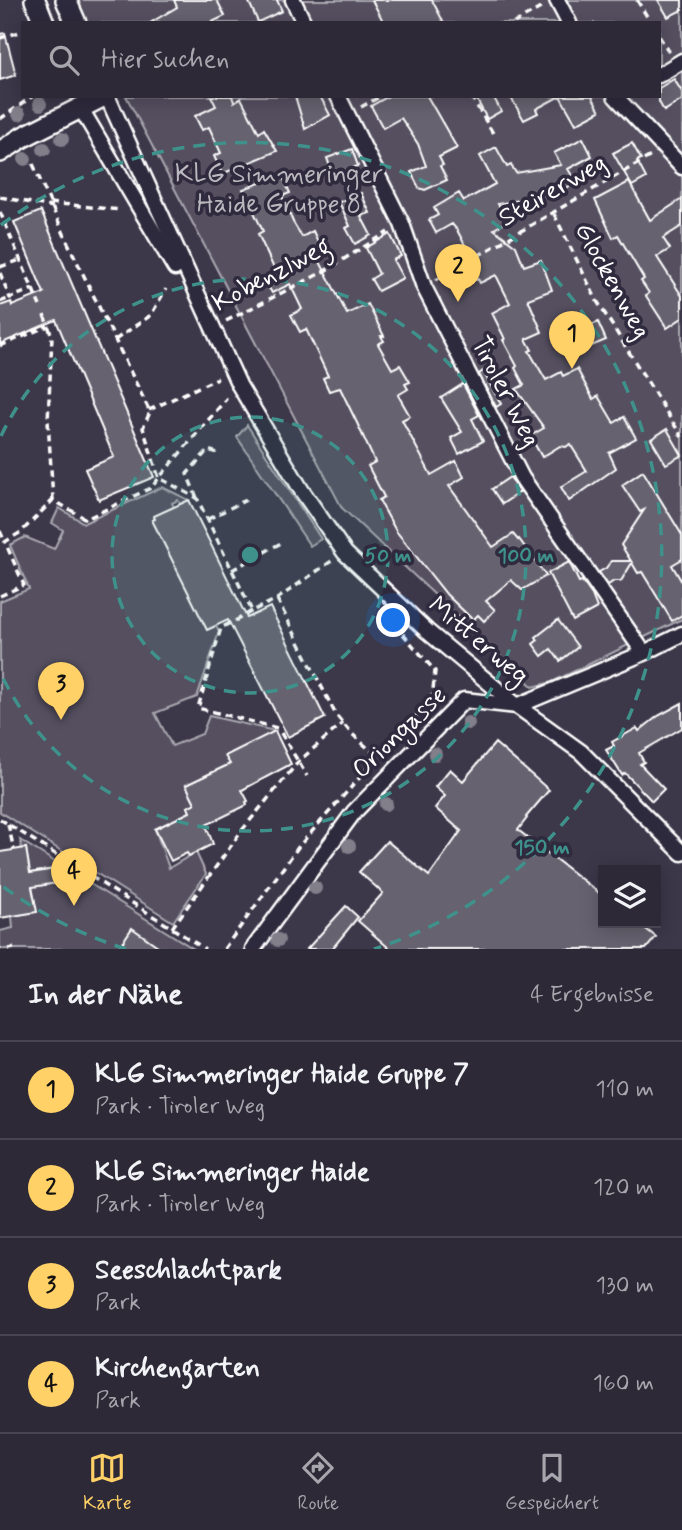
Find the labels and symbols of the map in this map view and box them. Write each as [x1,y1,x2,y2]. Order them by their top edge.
street label: Steirerweg [493,146,613,236]
park label: KLG Simmeringer Haide Gruppe 8 [175,158,383,222]
street label: Glockenweg [566,217,658,345]
street label: Kobenzlweg [207,230,339,323]
pin: 2 [435,244,481,302]
pin: 1 [549,311,595,369]
street label: Tiroler Weg [463,331,547,453]
text: 50 m [365,542,412,570]
text: 100 m [498,542,554,570]
centre of rings [238,543,262,567]
street label: Mitterweg [419,589,535,695]
your location [376,603,410,637]
pin: 3 [38,662,84,720]
street label: Oriongasse [345,679,456,788]
text: 150 m [514,834,570,862]
pin: 4 [51,848,97,906]

